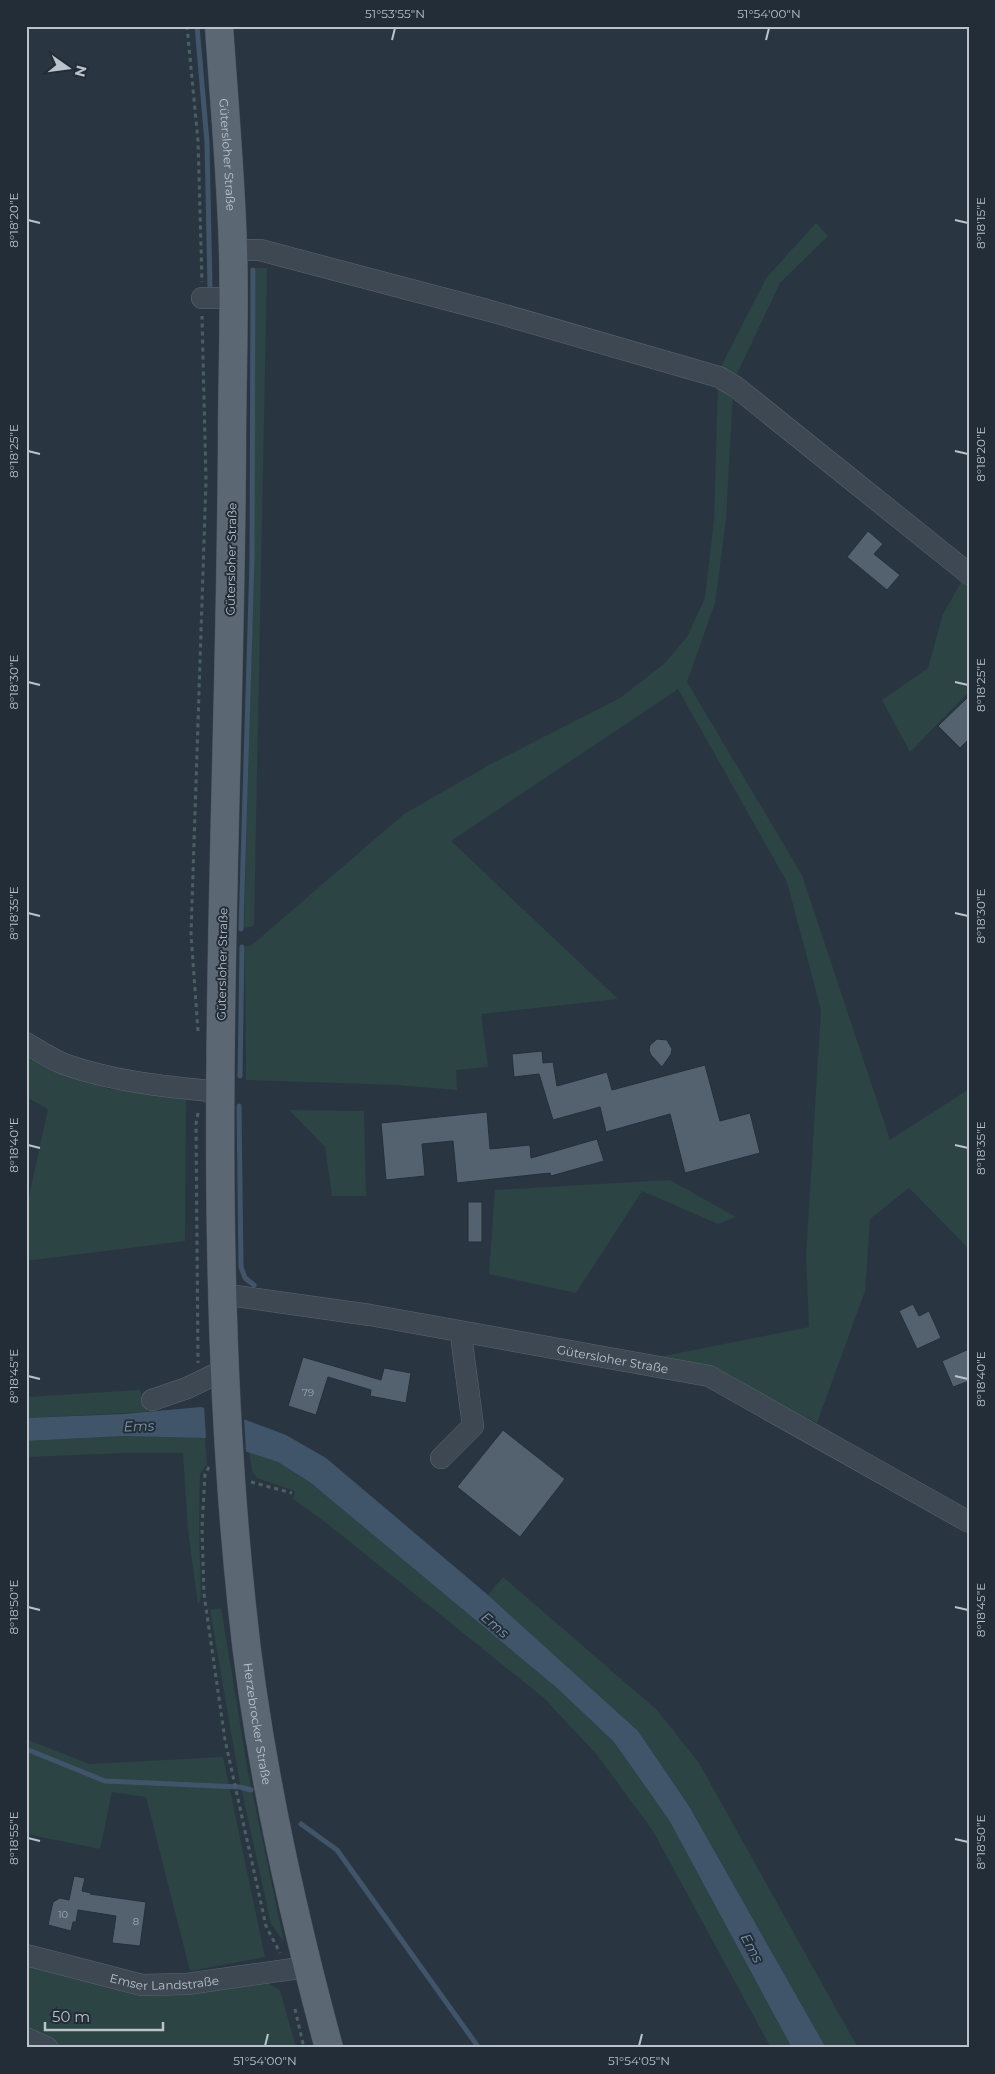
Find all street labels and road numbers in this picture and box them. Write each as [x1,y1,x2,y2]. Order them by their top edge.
street label: Gütersloher Straße [217,98,239,211]
street label: Gütersloher Straße [223,502,239,616]
street label: Gütersloher Straße [214,907,230,1021]
street label: Gütersloher Straße [556,1341,670,1376]
street label: Herzebrocker Straße [241,1662,275,1786]
street label: Emser Landstraße [108,1970,220,1993]

